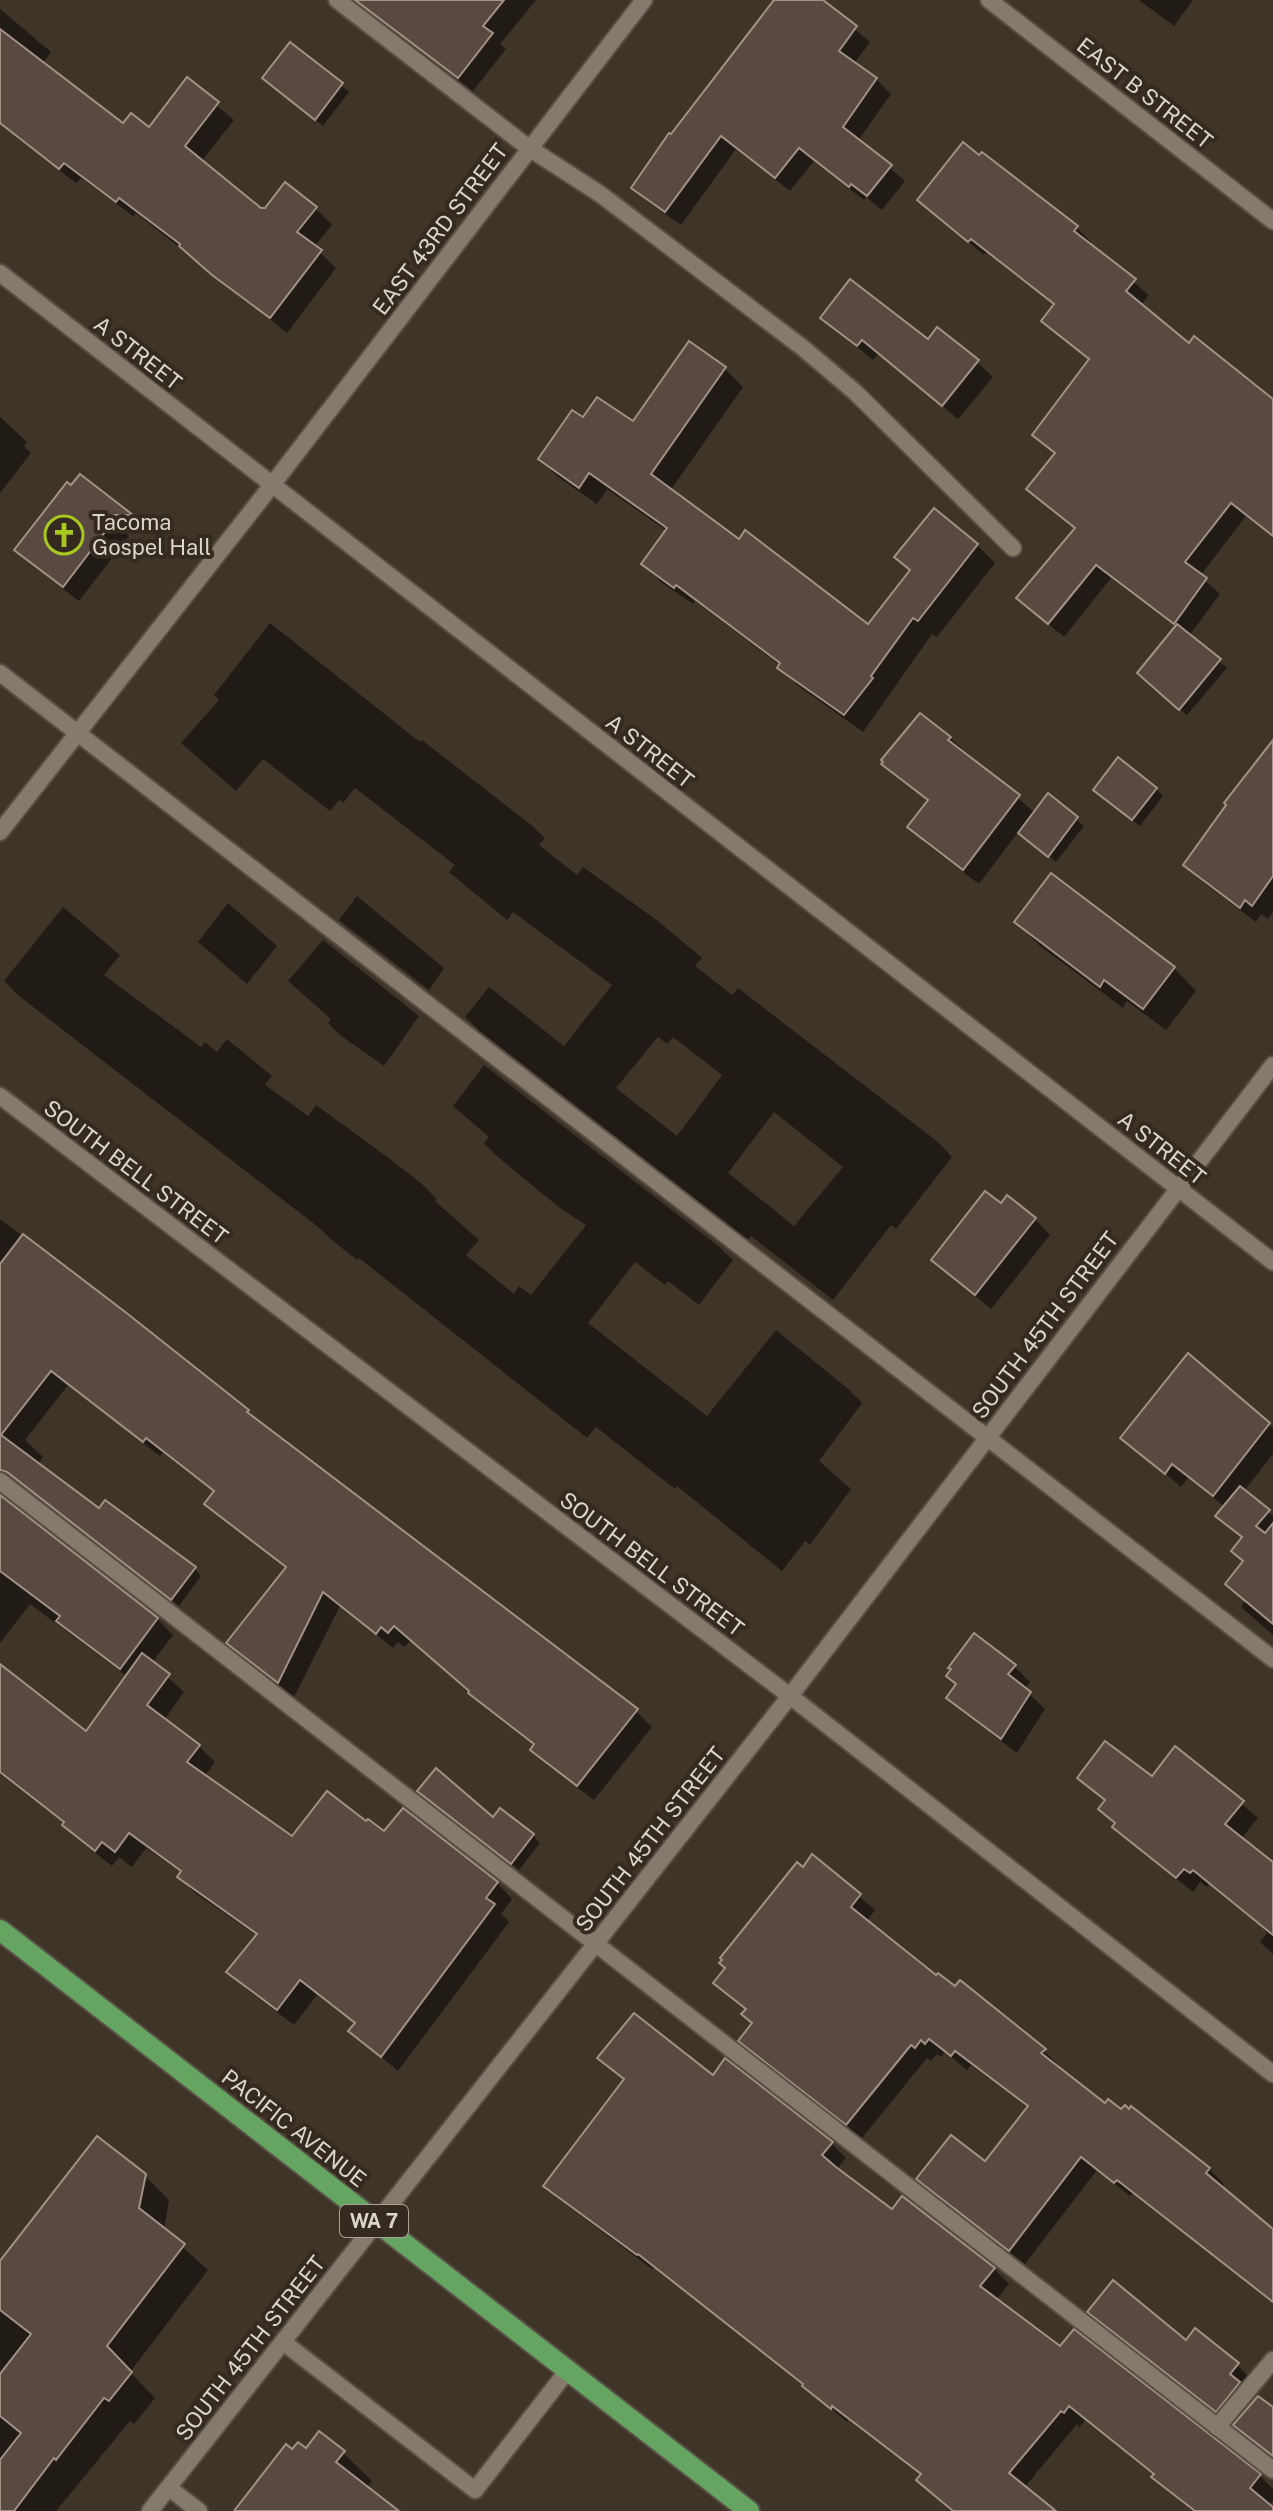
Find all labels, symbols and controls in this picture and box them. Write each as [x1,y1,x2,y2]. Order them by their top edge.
street label: EAST B STREET [1072,32,1218,154]
street label: EAST 43RD STREET [367,138,513,320]
street label: A STREET [89,311,187,395]
place label: Tacoma Gospel Hall [92,509,211,560]
church icon: Tacoma Gospel Hall [43,514,85,556]
street label: A STREET [601,709,699,793]
street label: SOUTH BELL STREET [39,1094,233,1250]
street label: A STREET [1113,1106,1211,1190]
street label: SOUTH 45TH STREET [966,1226,1124,1424]
street label: SOUTH BELL STREET [555,1486,749,1642]
street label: SOUTH 45TH STREET [570,1742,730,1936]
street label: PACIFIC AVENUE [217,2064,371,2192]
road number: WA 7 [340,2205,408,2237]
street label: SOUTH 45TH STREET [170,2251,330,2445]

